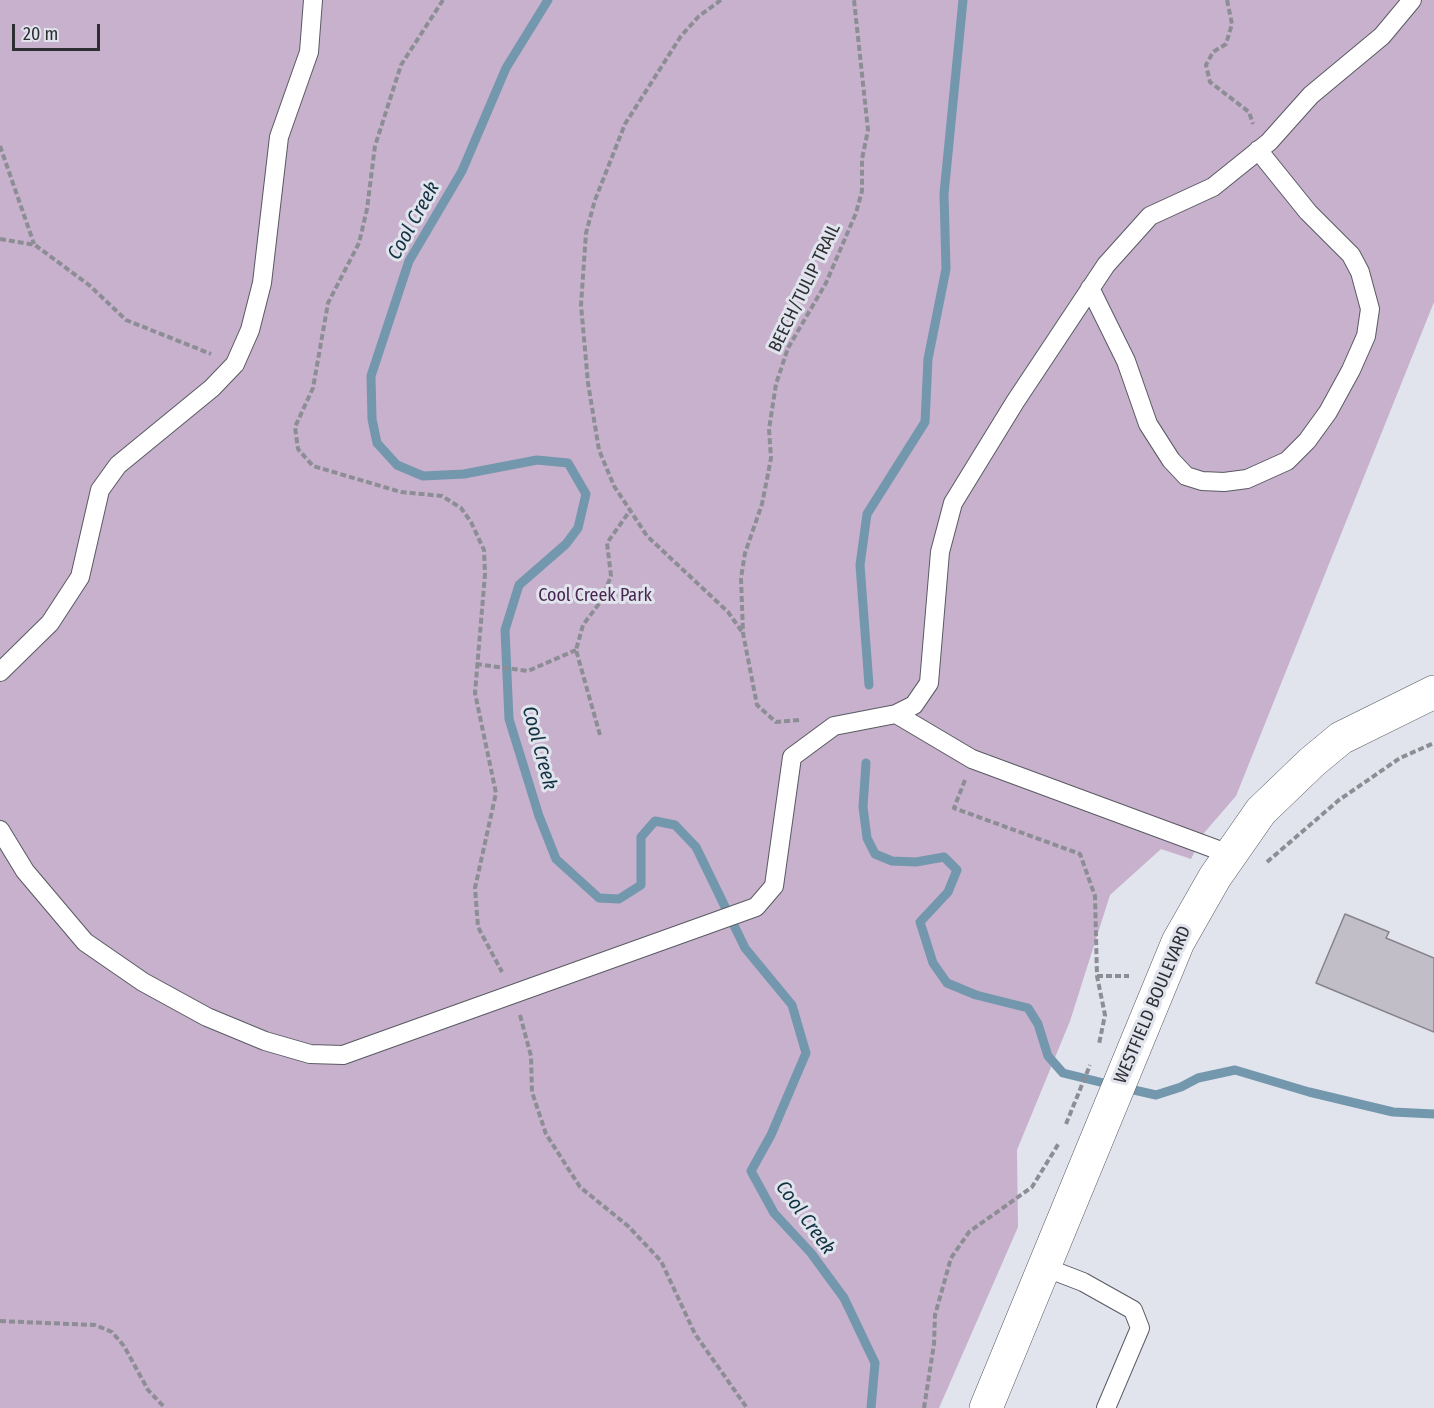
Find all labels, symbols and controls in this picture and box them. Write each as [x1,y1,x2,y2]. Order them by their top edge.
scale bar [15,12,104,50]
text: 20 m [23,23,58,45]
water label: Cool Creek [383,178,445,264]
street label: BEECH/TULIP TRAIL [764,220,846,356]
park label: Cool Creek Park [538,585,652,607]
water label: Cool Creek [516,704,562,792]
street label: WESTFIELD BOULEVARD [1110,923,1196,1087]
water label: Cool Creek [770,1176,840,1260]

